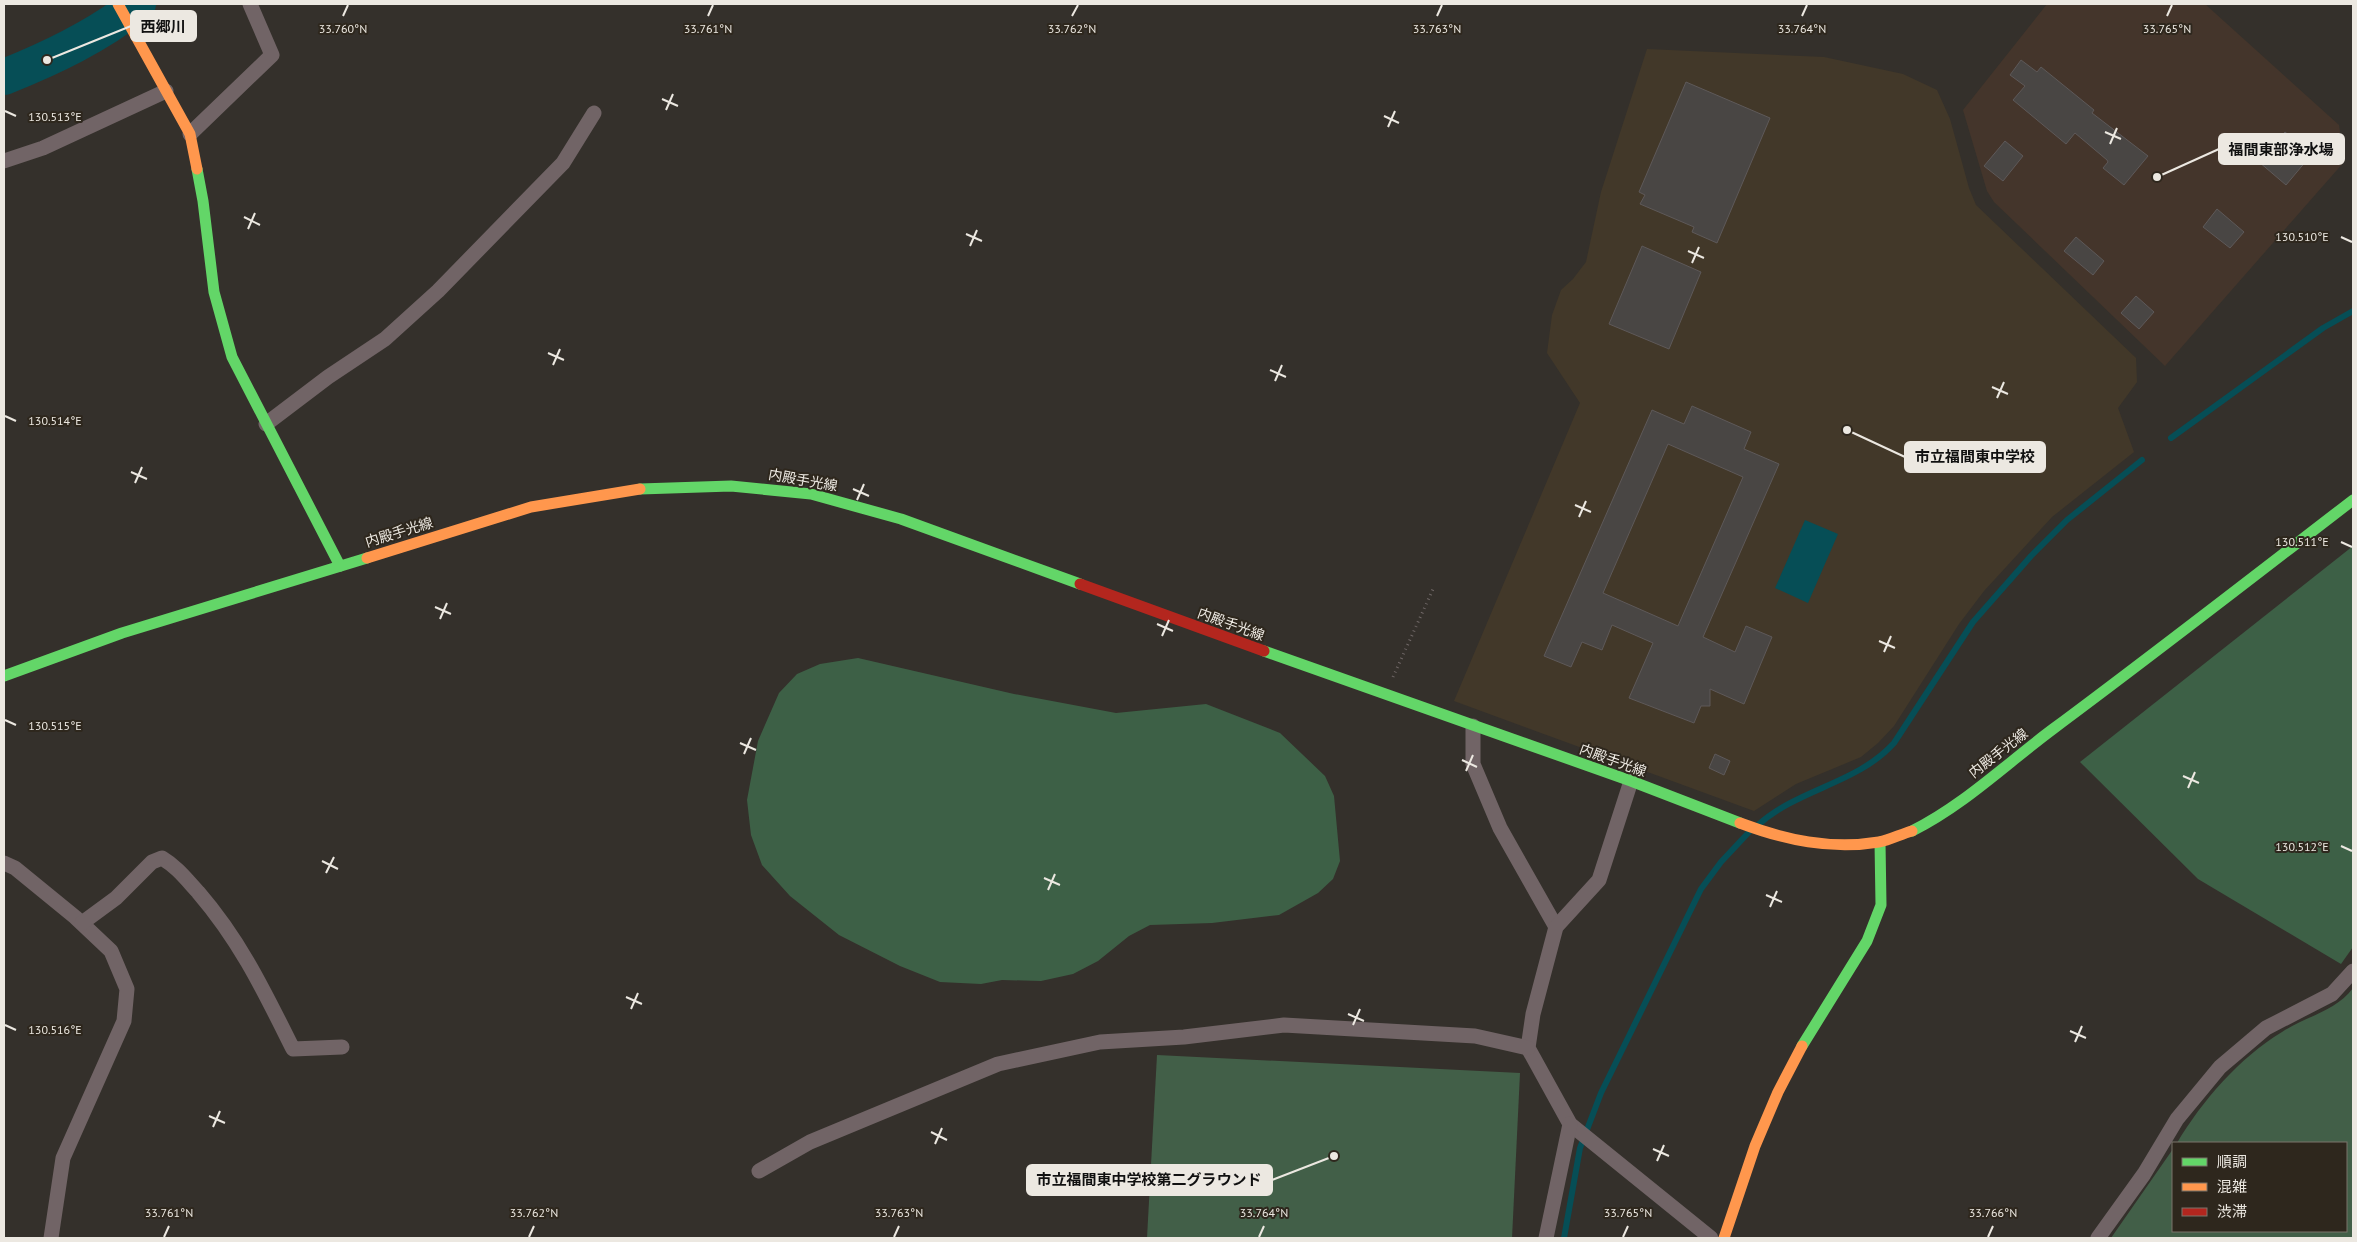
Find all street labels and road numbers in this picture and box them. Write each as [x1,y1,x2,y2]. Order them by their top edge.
street label: 内殿手光線 [767,465,839,495]
street label: 内殿手光線 [363,513,435,551]
street label: 内殿手光線 [1195,604,1267,644]
street label: 内殿手光線 [1965,724,2031,782]
street label: 内殿手光線 [1577,740,1649,780]

